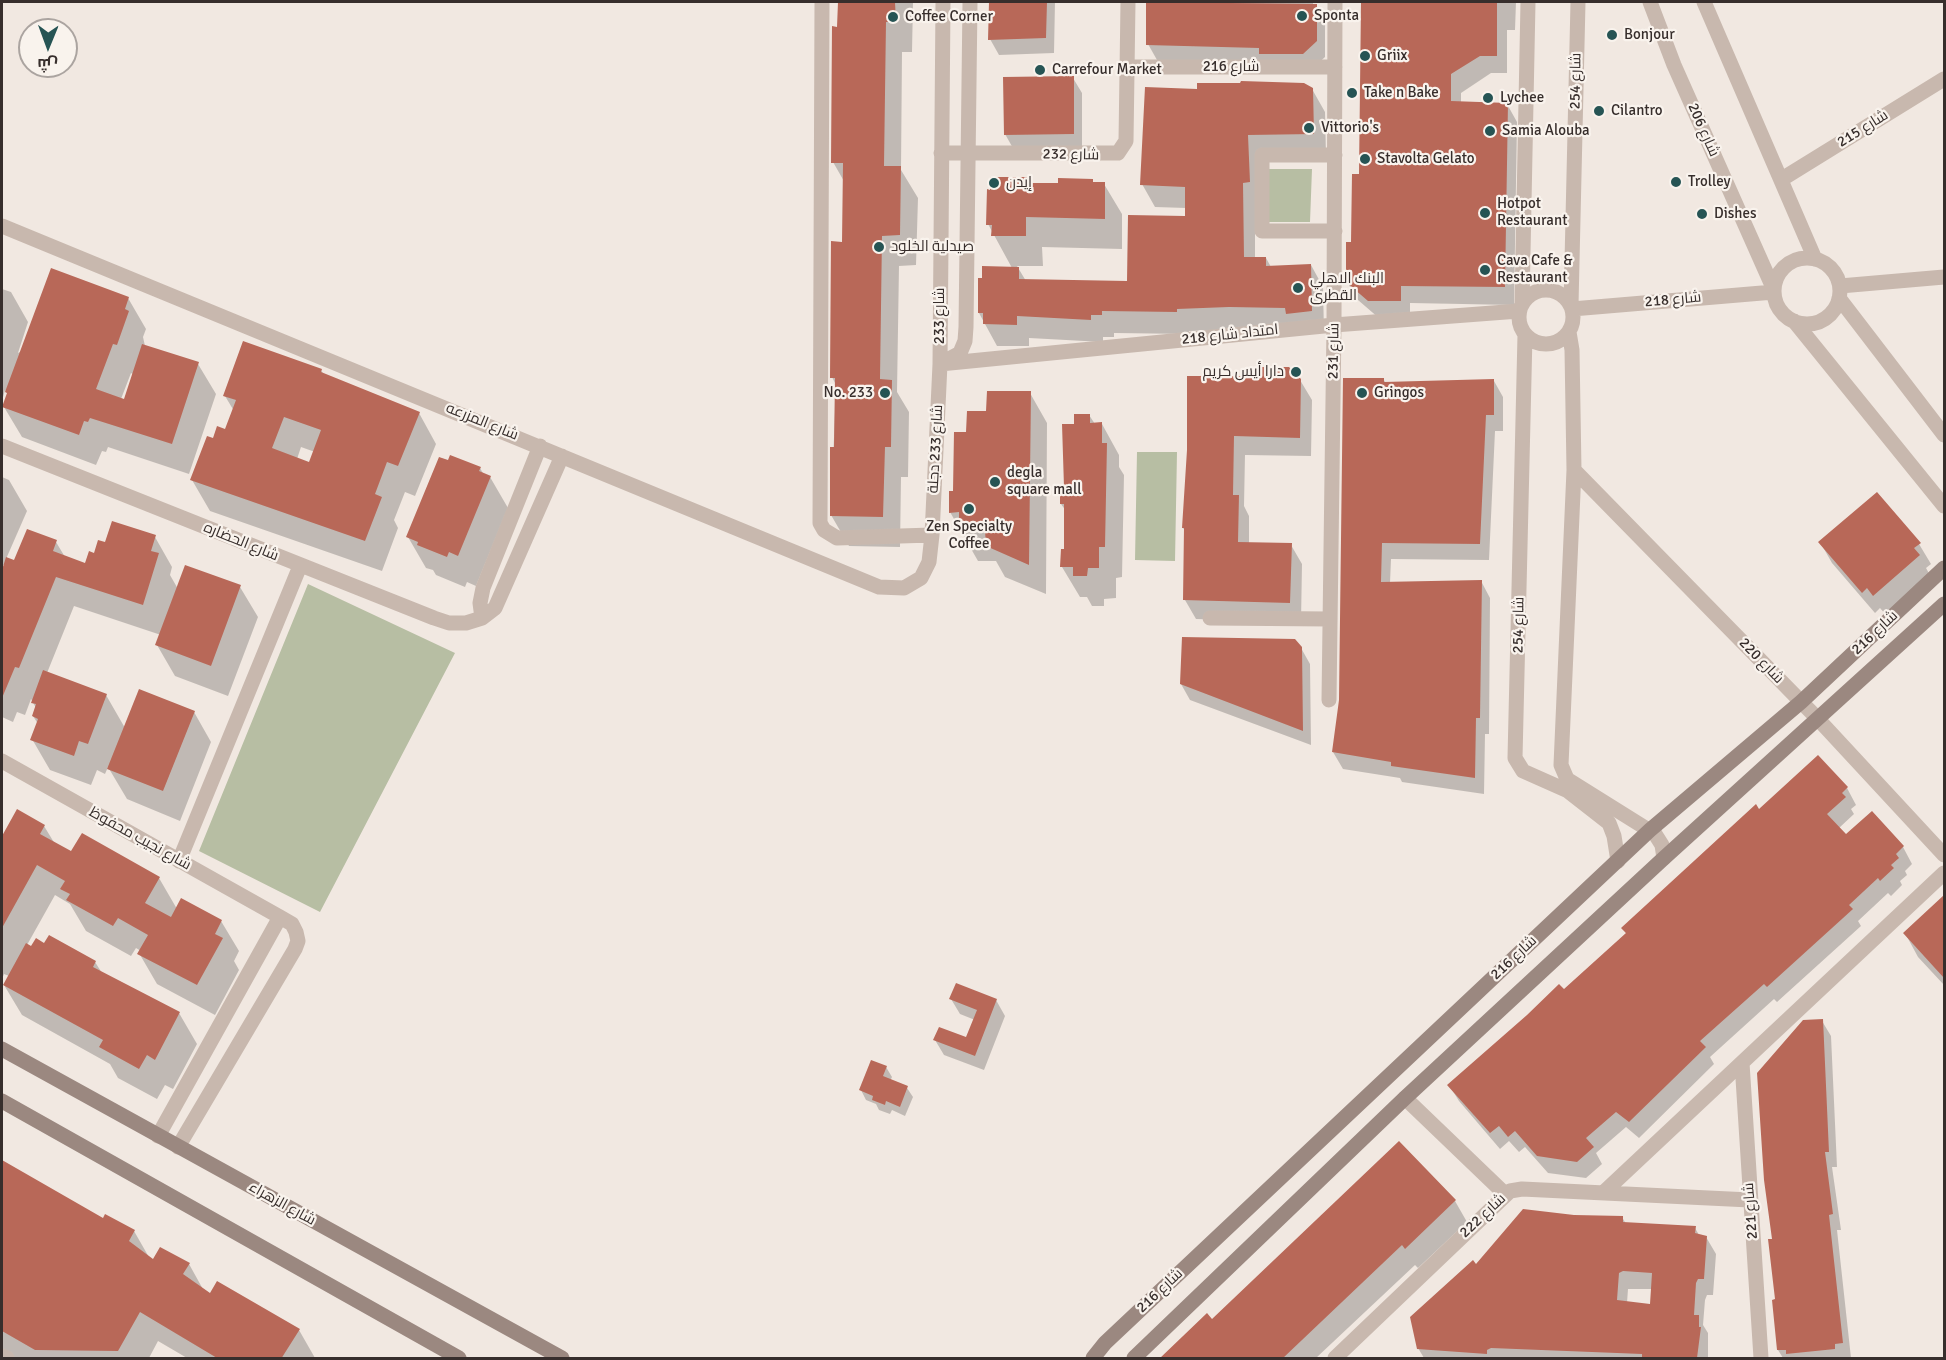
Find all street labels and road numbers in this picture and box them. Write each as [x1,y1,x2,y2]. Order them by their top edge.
street label: شارع 254 [1567,53,1585,109]
street label: شارع 216 [1203,58,1259,76]
street label: شارع 206 [1683,100,1723,160]
street label: شارع 215 [1834,106,1892,152]
street label: شارع 232 [1043,146,1099,164]
street label: شارع 233 [931,288,949,344]
street label: شارع 218 [1644,289,1702,311]
street label: امتداد شارع 218 [1181,321,1279,349]
street label: شارع 231 [1325,323,1343,379]
street label: شارع المزرعه [443,399,521,445]
street label: شارع 233 دجلة [925,404,947,494]
street label: شارع الحضاره [201,519,281,565]
street label: شارع 254 [1510,597,1528,653]
street label: شارع 216 [1848,607,1902,659]
street label: شارع 220 [1735,634,1787,688]
street label: شارع نجيب محفوظ [86,804,194,874]
street label: شارع 216 [1487,932,1541,984]
street label: شارع الزهراء [245,1178,319,1230]
street label: شارع 221 [1740,1182,1762,1240]
street label: شارع 222 [1456,1190,1510,1242]
street label: شارع 216 [1133,1265,1187,1317]

